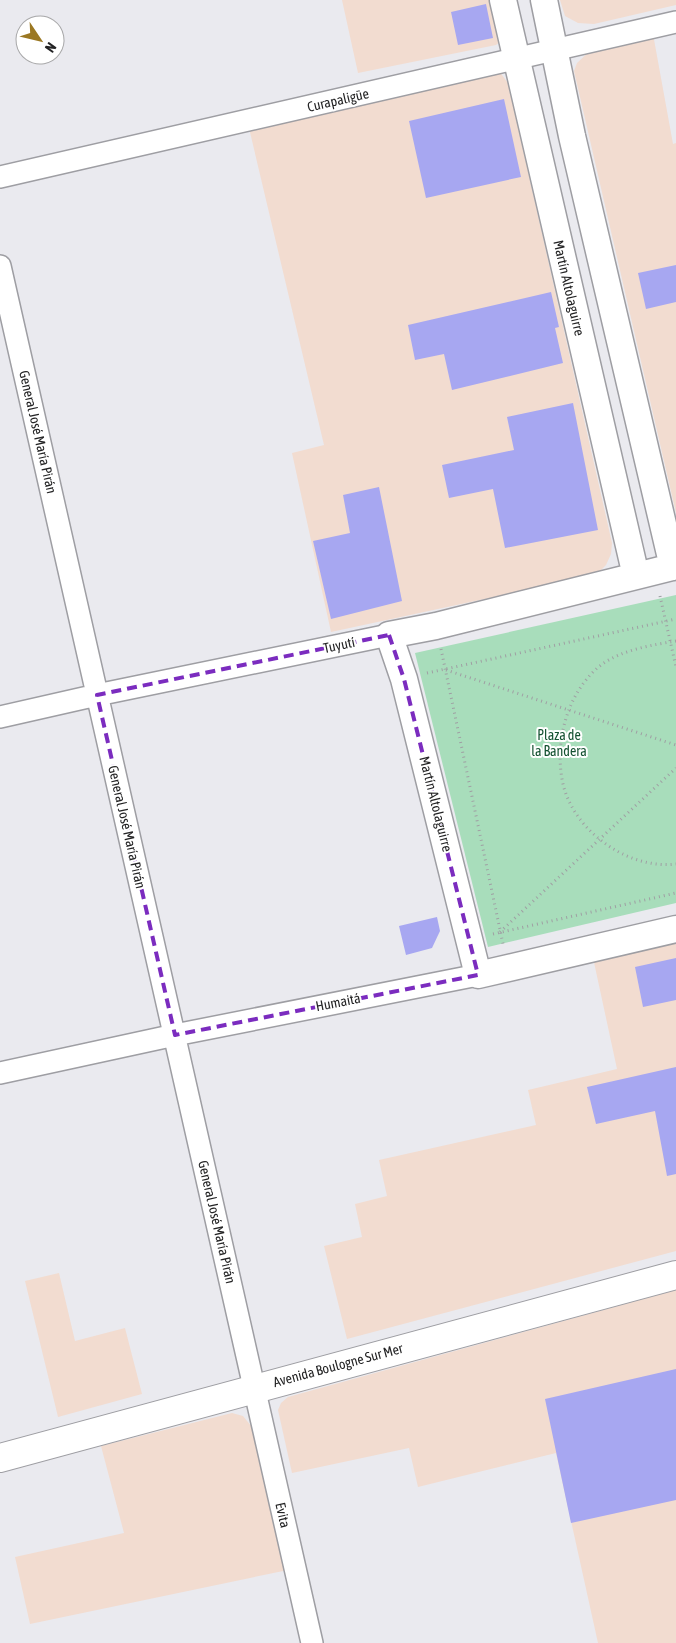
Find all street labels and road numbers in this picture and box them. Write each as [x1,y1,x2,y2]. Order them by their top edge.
street label: Curapaligüe [306,85,370,115]
street label: Martín Altolaguirre [550,239,588,337]
street label: General José María Pirán [16,369,60,495]
street label: Tuyutí [322,634,356,656]
street label: Martín Altolaguirre [416,755,456,853]
street label: General José María Pirán [105,764,149,890]
street label: Humaitá [314,990,362,1014]
street label: General José María Pirán [195,1159,239,1285]
street label: Avenida Boulogne Sur Mer [271,1340,405,1390]
street label: Evita [272,1501,294,1529]

